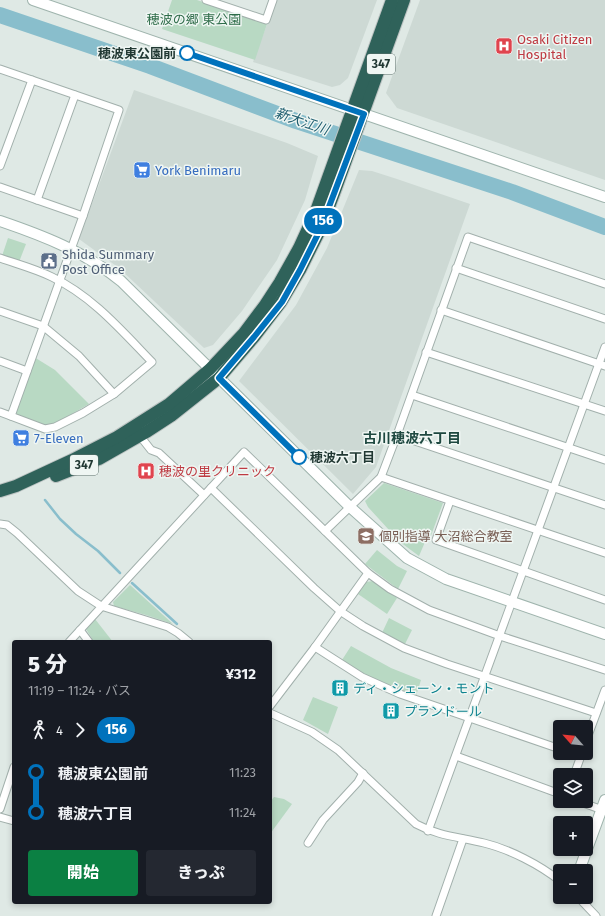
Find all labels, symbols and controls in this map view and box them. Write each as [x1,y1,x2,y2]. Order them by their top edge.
park label: 穂波の郷 東公園 [147,12,241,27]
place label: Osaki Citizen Hospital [517,32,592,62]
hospital icon: Osaki Citizen Hospital [494,36,514,56]
marker: 穂波東公園前 [179,45,195,61]
place label: 穂波東公園前 [98,46,176,61]
road number: 347 [367,54,395,74]
water label: 新大江川 [273,104,333,139]
supermarket icon: York Benimaru [132,160,152,180]
place label: York Benimaru [155,163,241,178]
line badge: 156 [300,208,346,234]
text: 156 [312,212,334,229]
place label: Shida Summary Post Office [62,247,155,277]
public building icon: Shida Summary Post Office [39,251,59,271]
supermarket icon: 7-Eleven [11,428,31,448]
district label: 古川穂波六丁目 [363,430,461,447]
place label: 7-Eleven [34,431,84,446]
marker: 穂波六丁目 [291,449,307,465]
place label: 穂波六丁目 [310,450,375,465]
road number: 347 [70,455,98,475]
hospital icon: 穂波の里クリニック [136,461,156,481]
place label: 穂波の里クリニック [159,464,276,479]
school or university icon: 個別指導 大沼総合教室 [356,526,376,546]
place label: 個別指導 大沼総合教室 [379,529,512,544]
text: 5 分 [28,651,67,678]
text: ¥312 [226,665,256,683]
building icon: ディ・シェーン・モント [330,678,350,698]
place label: ディ・シェーン・モント [353,681,494,696]
text: 11:19 – 11:24 · バス [28,683,131,698]
building icon: プランドール [381,701,401,721]
place label: プランドール [404,704,482,719]
icon: walk [28,719,50,741]
icon: forward [69,719,91,741]
north arrow [553,720,593,760]
map controls [553,720,593,904]
text: 156 [105,721,127,738]
text: 4 [56,723,63,738]
text: 穂波東公園前 [58,765,148,783]
text: 11:23 [229,765,256,780]
button: layers [553,768,593,808]
text: 穂波六丁目 [58,805,133,823]
text: 11:24 [229,805,256,820]
button: + [553,816,593,856]
button: 開始 [28,850,138,896]
button: きっぷ [146,850,256,896]
button: − [553,864,593,904]

